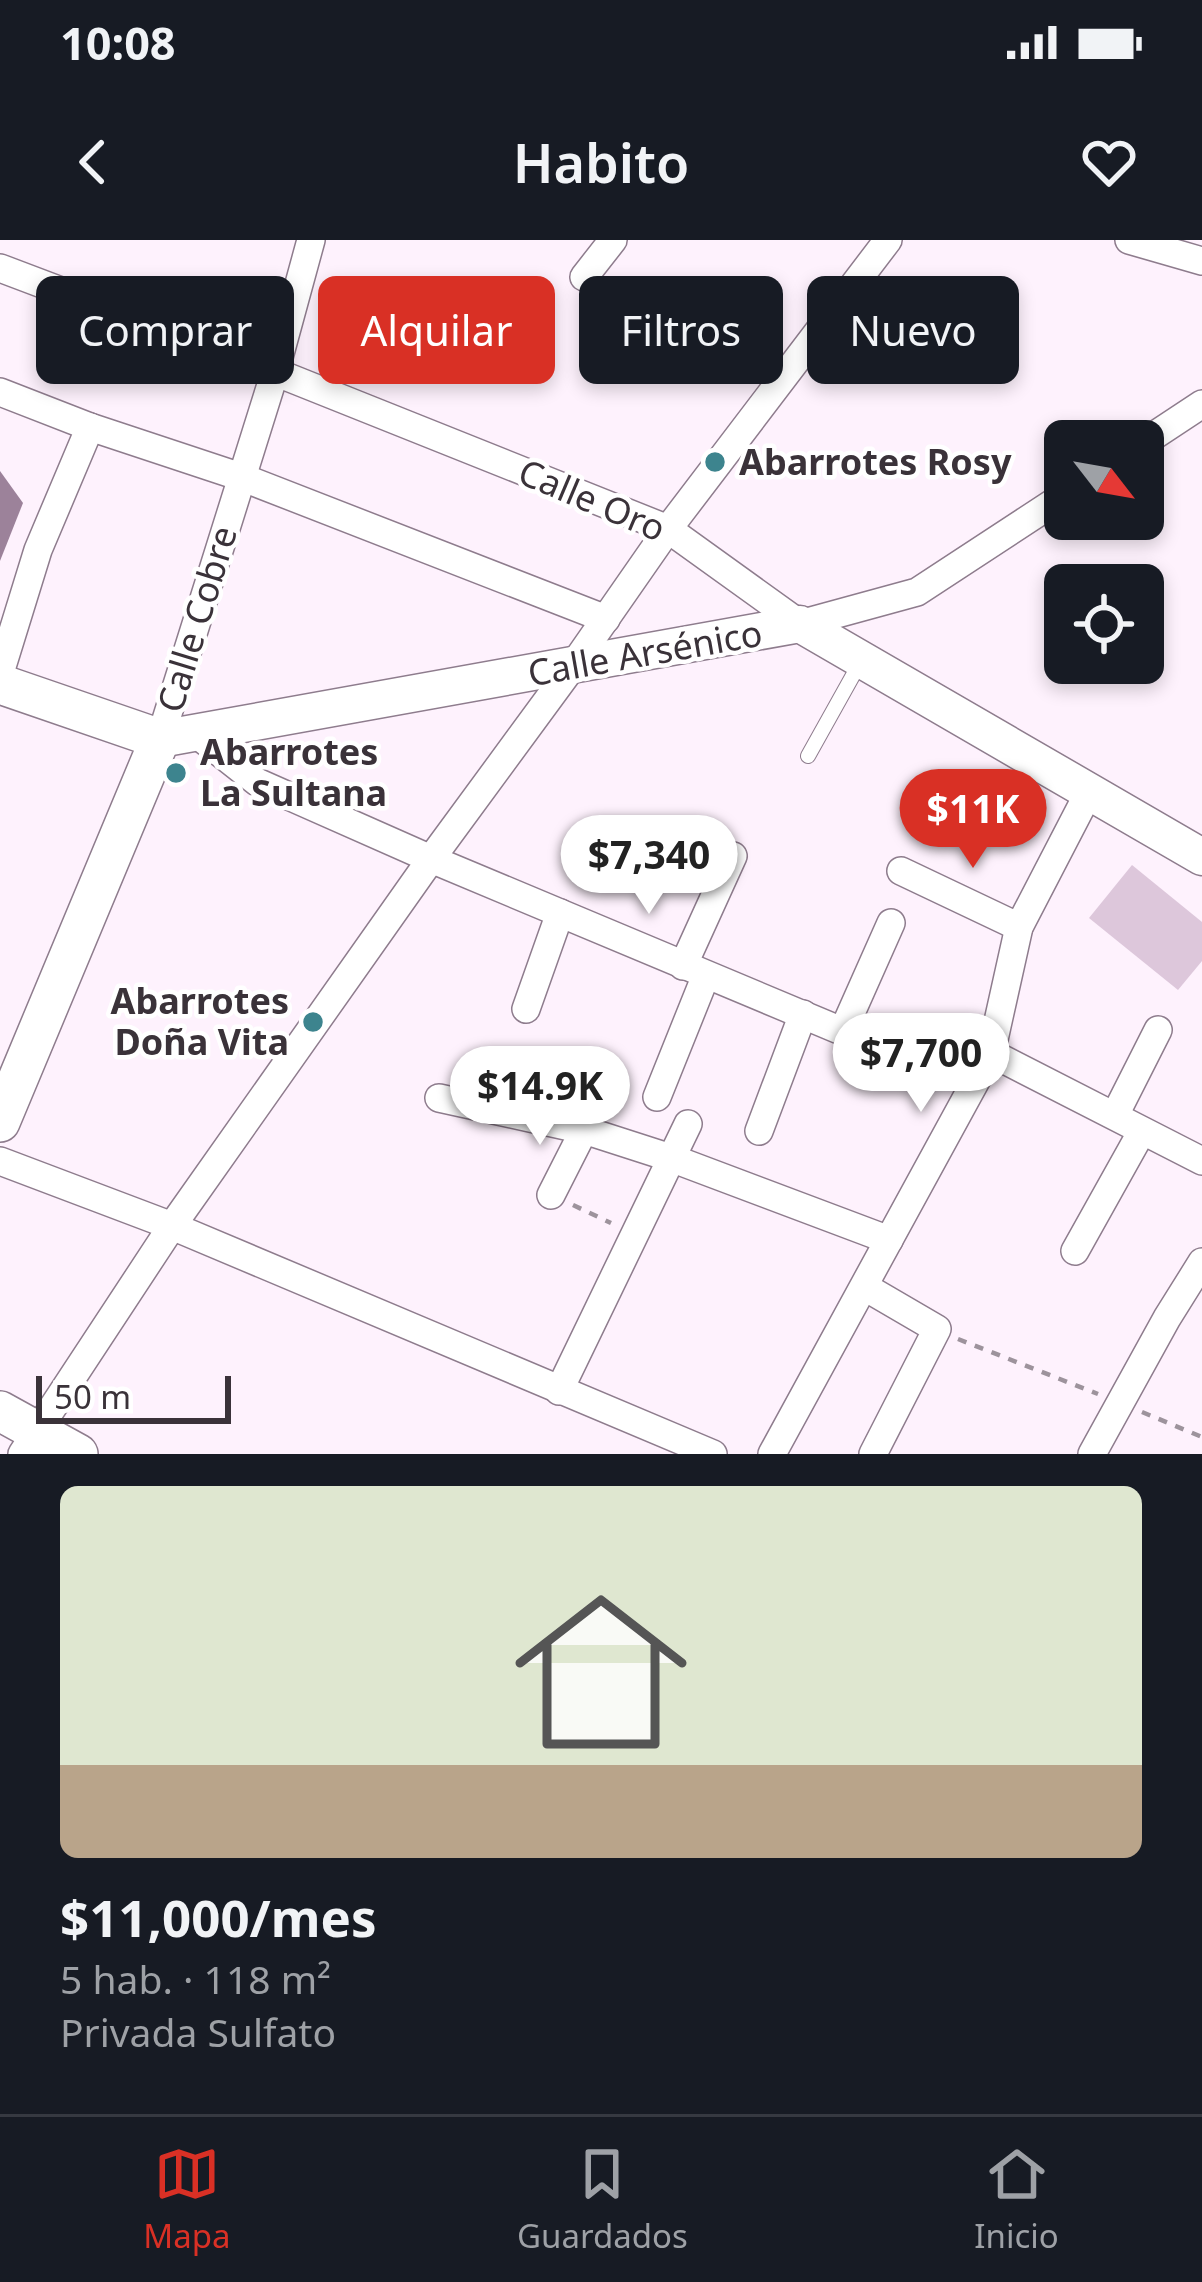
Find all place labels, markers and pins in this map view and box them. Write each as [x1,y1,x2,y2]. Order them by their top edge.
place label: Abarrotes Rosy [739,437,1012,486]
marker: Abarrotes Rosy [702,449,728,475]
place label: Abarrotes La Sultana [200,727,387,817]
marker: Abarrotes La Sultana [163,760,189,786]
pin: $11K [902,769,1044,871]
pin: $7,340 [551,815,747,917]
place label: Abarrotes Doña Vita [111,976,289,1066]
marker: Abarrotes Doña Vita [300,1009,326,1035]
pin: $7,700 [823,1013,1019,1115]
pin: $14.9K [442,1046,638,1148]

